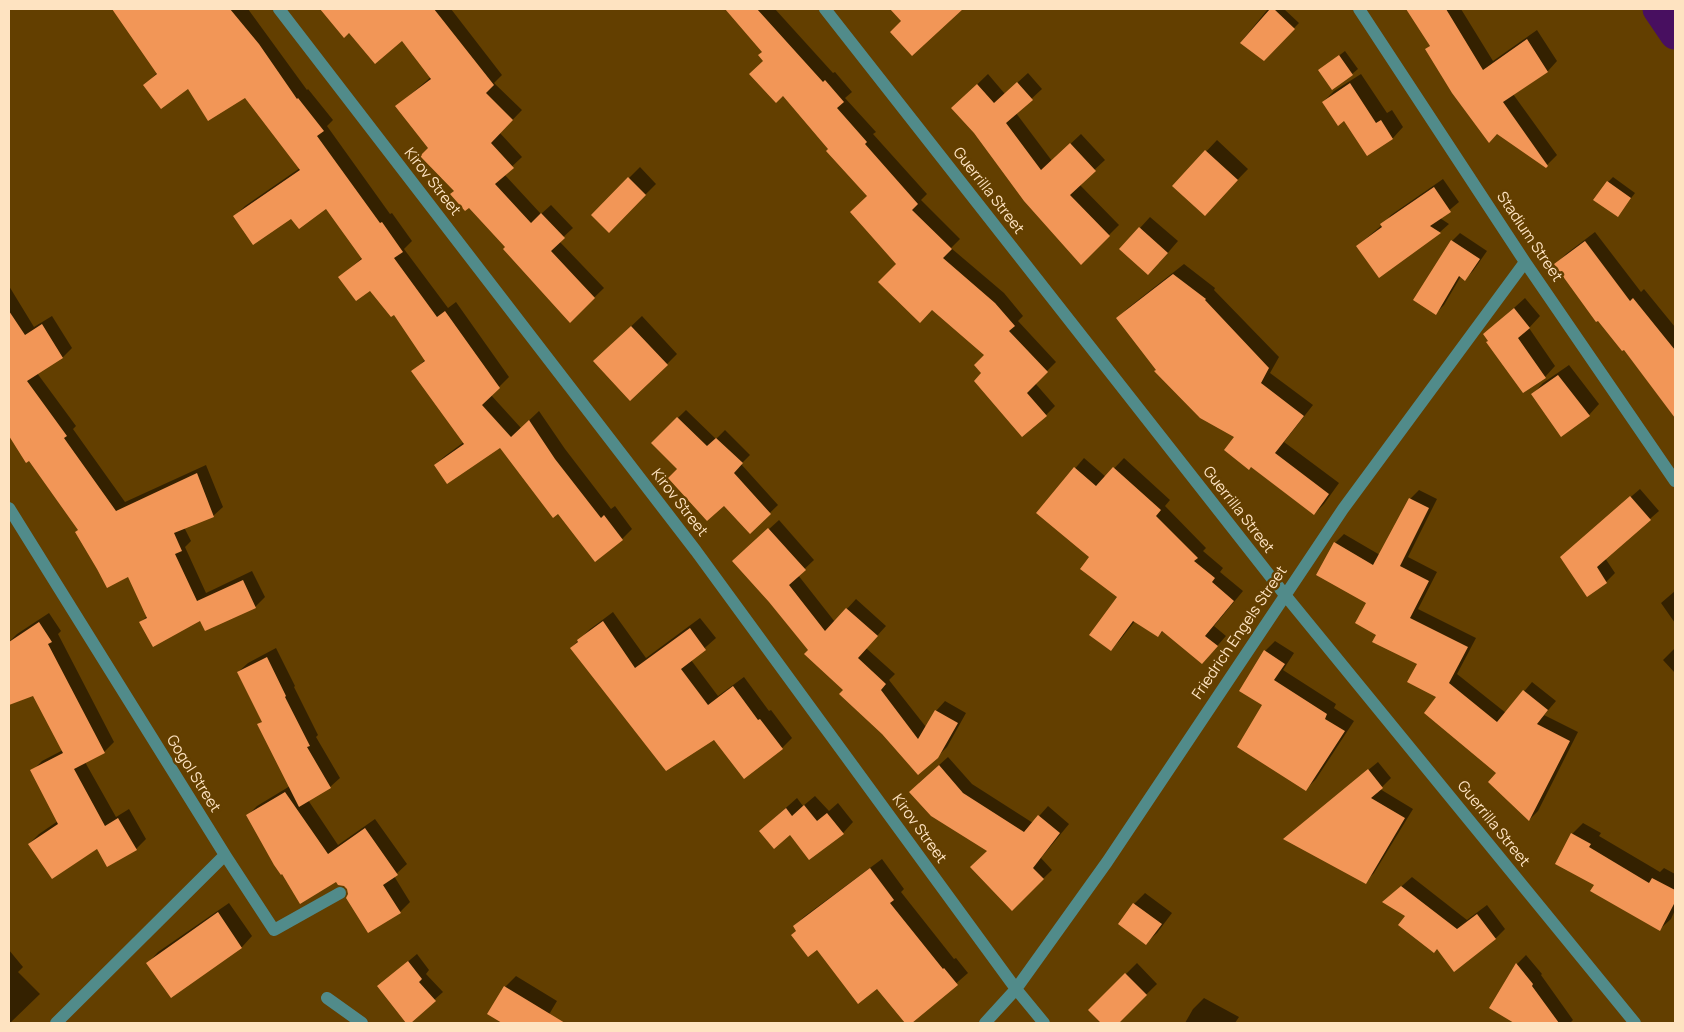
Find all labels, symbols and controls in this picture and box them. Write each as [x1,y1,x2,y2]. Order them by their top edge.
street label: Guerrilla Street [949,144,1027,238]
street label: Kirov Street [400,145,464,219]
street label: Stadium Street [1492,189,1566,285]
street label: Guerrilla Street [1199,463,1277,557]
street label: Kirov Street [647,466,711,540]
street label: Friedrich Engels Street [1189,563,1291,703]
street label: Gogol Street [162,732,224,816]
street label: Guerrilla Street [1453,778,1533,870]
street label: Kirov Street [888,791,950,867]

